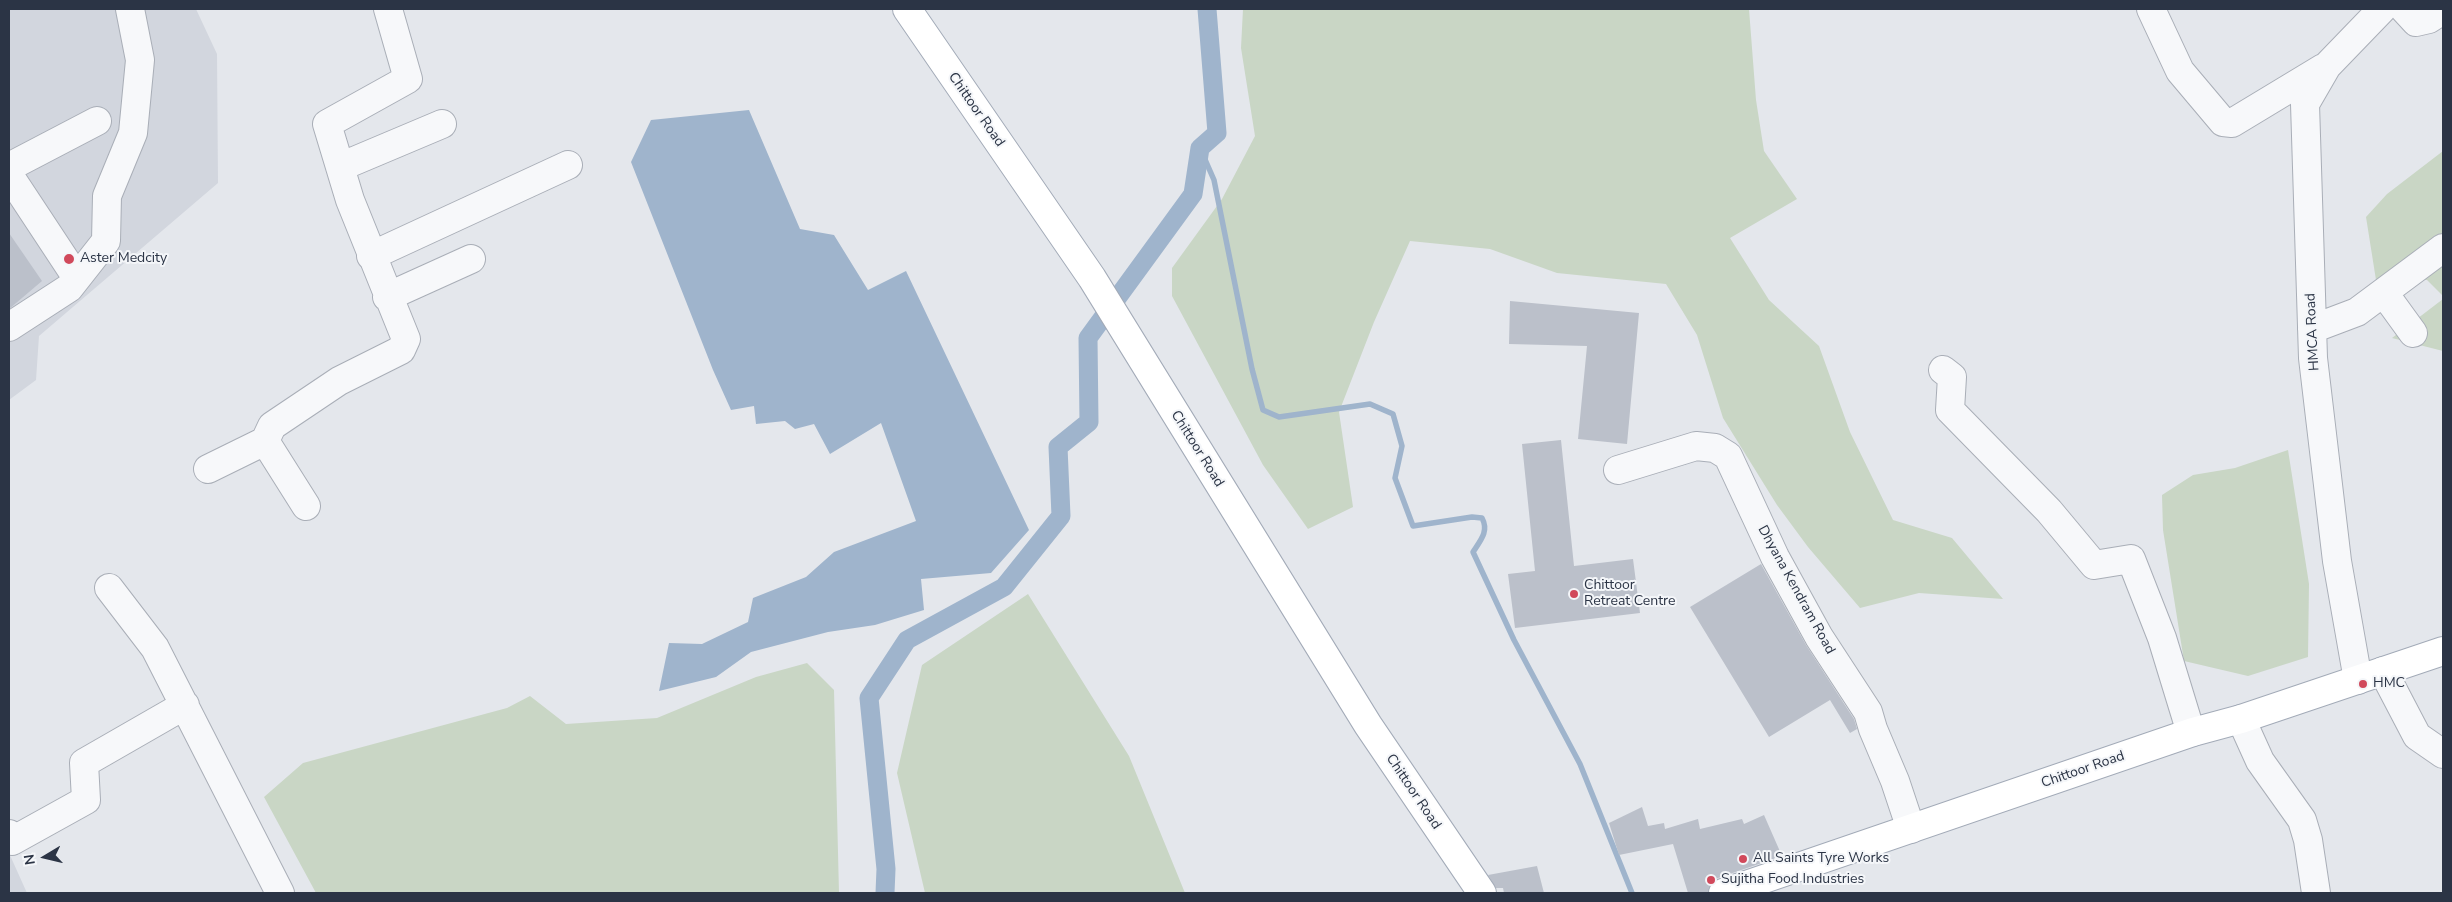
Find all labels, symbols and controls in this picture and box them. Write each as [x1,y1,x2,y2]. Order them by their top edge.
street label: Chittoor Road [944,70,1008,150]
place label: Aster Medcity [80,251,167,267]
marker: Aster Medcity [62,252,76,266]
street label: HMCA Road [2303,293,2323,371]
street label: Chittoor Road [1167,408,1227,490]
street label: Dhyana Kendram Road [1754,523,1838,657]
place label: Chittoor Retreat Centre [1584,578,1675,610]
marker: Chittoor Retreat Centre [1568,588,1580,600]
place label: HMC [2373,676,2405,692]
marker: HMC [2357,678,2369,690]
street label: Chittoor Road [2039,748,2127,792]
street label: Chittoor Road [1382,751,1444,833]
north arrow [20,832,70,882]
place label: All Saints Tyre Works [1753,851,1889,867]
text: N [19,853,40,866]
marker: All Saints Tyre Works [1737,853,1749,865]
place label: Sujitha Food Industries [1721,872,1864,888]
marker: Sujitha Food Industries [1705,874,1717,886]

